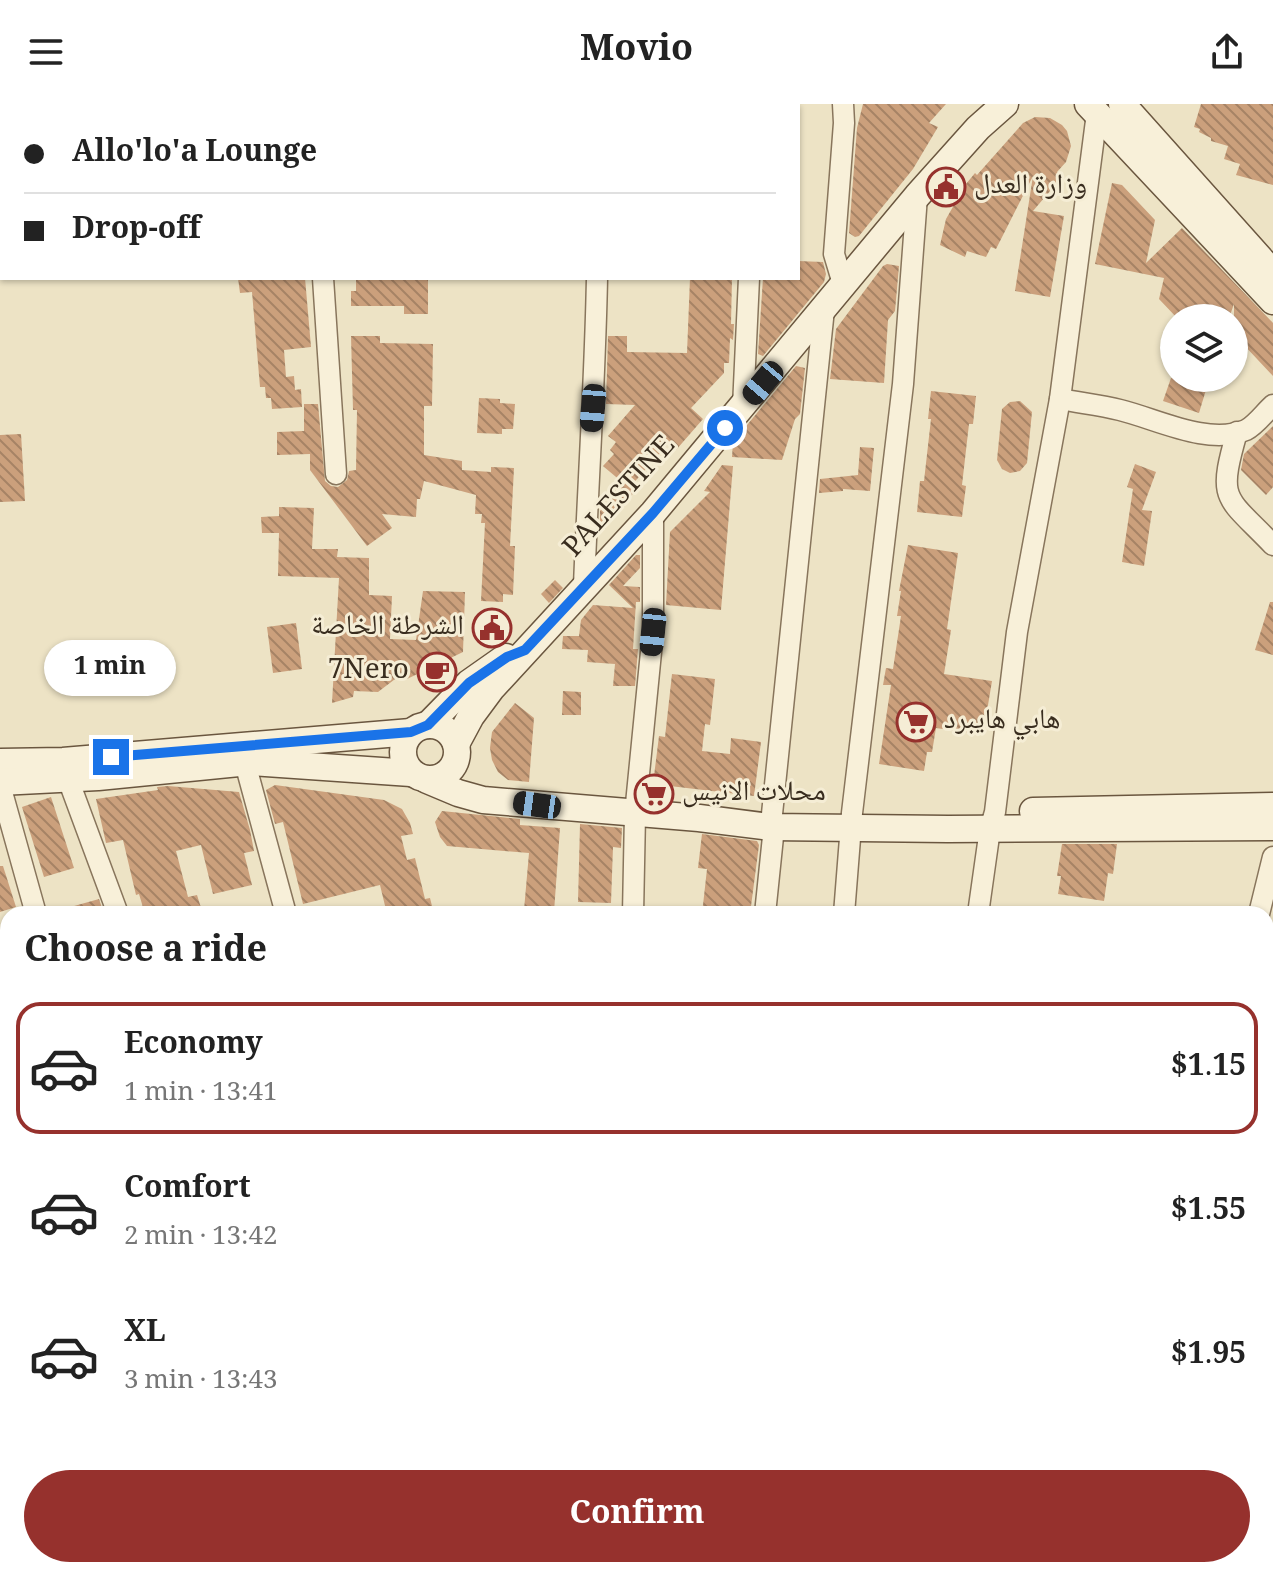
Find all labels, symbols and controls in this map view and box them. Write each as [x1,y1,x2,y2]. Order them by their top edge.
text: Movio [580,22,693,83]
icon: menu [24,30,68,74]
icon: share [1205,30,1249,74]
text: Allo'lo'a Lounge [72,129,317,180]
place label: وزارة العدل [974,163,1087,211]
public building icon: وزارة العدل [925,166,967,208]
text: Drop-off [72,206,201,257]
map controls [1160,304,1248,392]
button: layers [1160,304,1248,392]
car [738,357,788,409]
car [579,383,607,433]
route start [707,410,743,446]
street label: PALESTINE [553,426,689,570]
place label: الشرطة الخاصة [311,604,464,652]
public building icon: الشرطة الخاصة [471,607,513,649]
car [639,607,667,657]
callout: 1 min [45,641,177,697]
text: 1 min [74,646,146,690]
place label: 7Nero [328,648,409,696]
cafe icon: 7Nero [416,651,458,693]
place label: هابي هايبرد [944,698,1060,746]
supermarket icon: هابي هايبرد [895,701,937,743]
route end [93,739,129,775]
place label: محلات الانيس [682,770,826,818]
supermarket icon: محلات الانيس [633,773,675,815]
car [512,790,562,820]
text: Choose a ride [24,923,267,984]
text: Economy [124,1021,263,1072]
icon: car [28,1032,100,1104]
text: $1.15 [1171,1043,1246,1094]
text: 1 min · 13:41 [124,1072,278,1116]
text: Comfort [124,1165,251,1216]
icon: car [28,1176,100,1248]
text: $1.55 [1171,1187,1246,1238]
text: 2 min · 13:42 [124,1216,278,1260]
text: XL [124,1309,166,1360]
icon: car [28,1320,100,1392]
text: $1.95 [1171,1331,1246,1382]
text: 3 min · 13:43 [124,1360,278,1404]
button: Confirm [24,1470,1250,1562]

